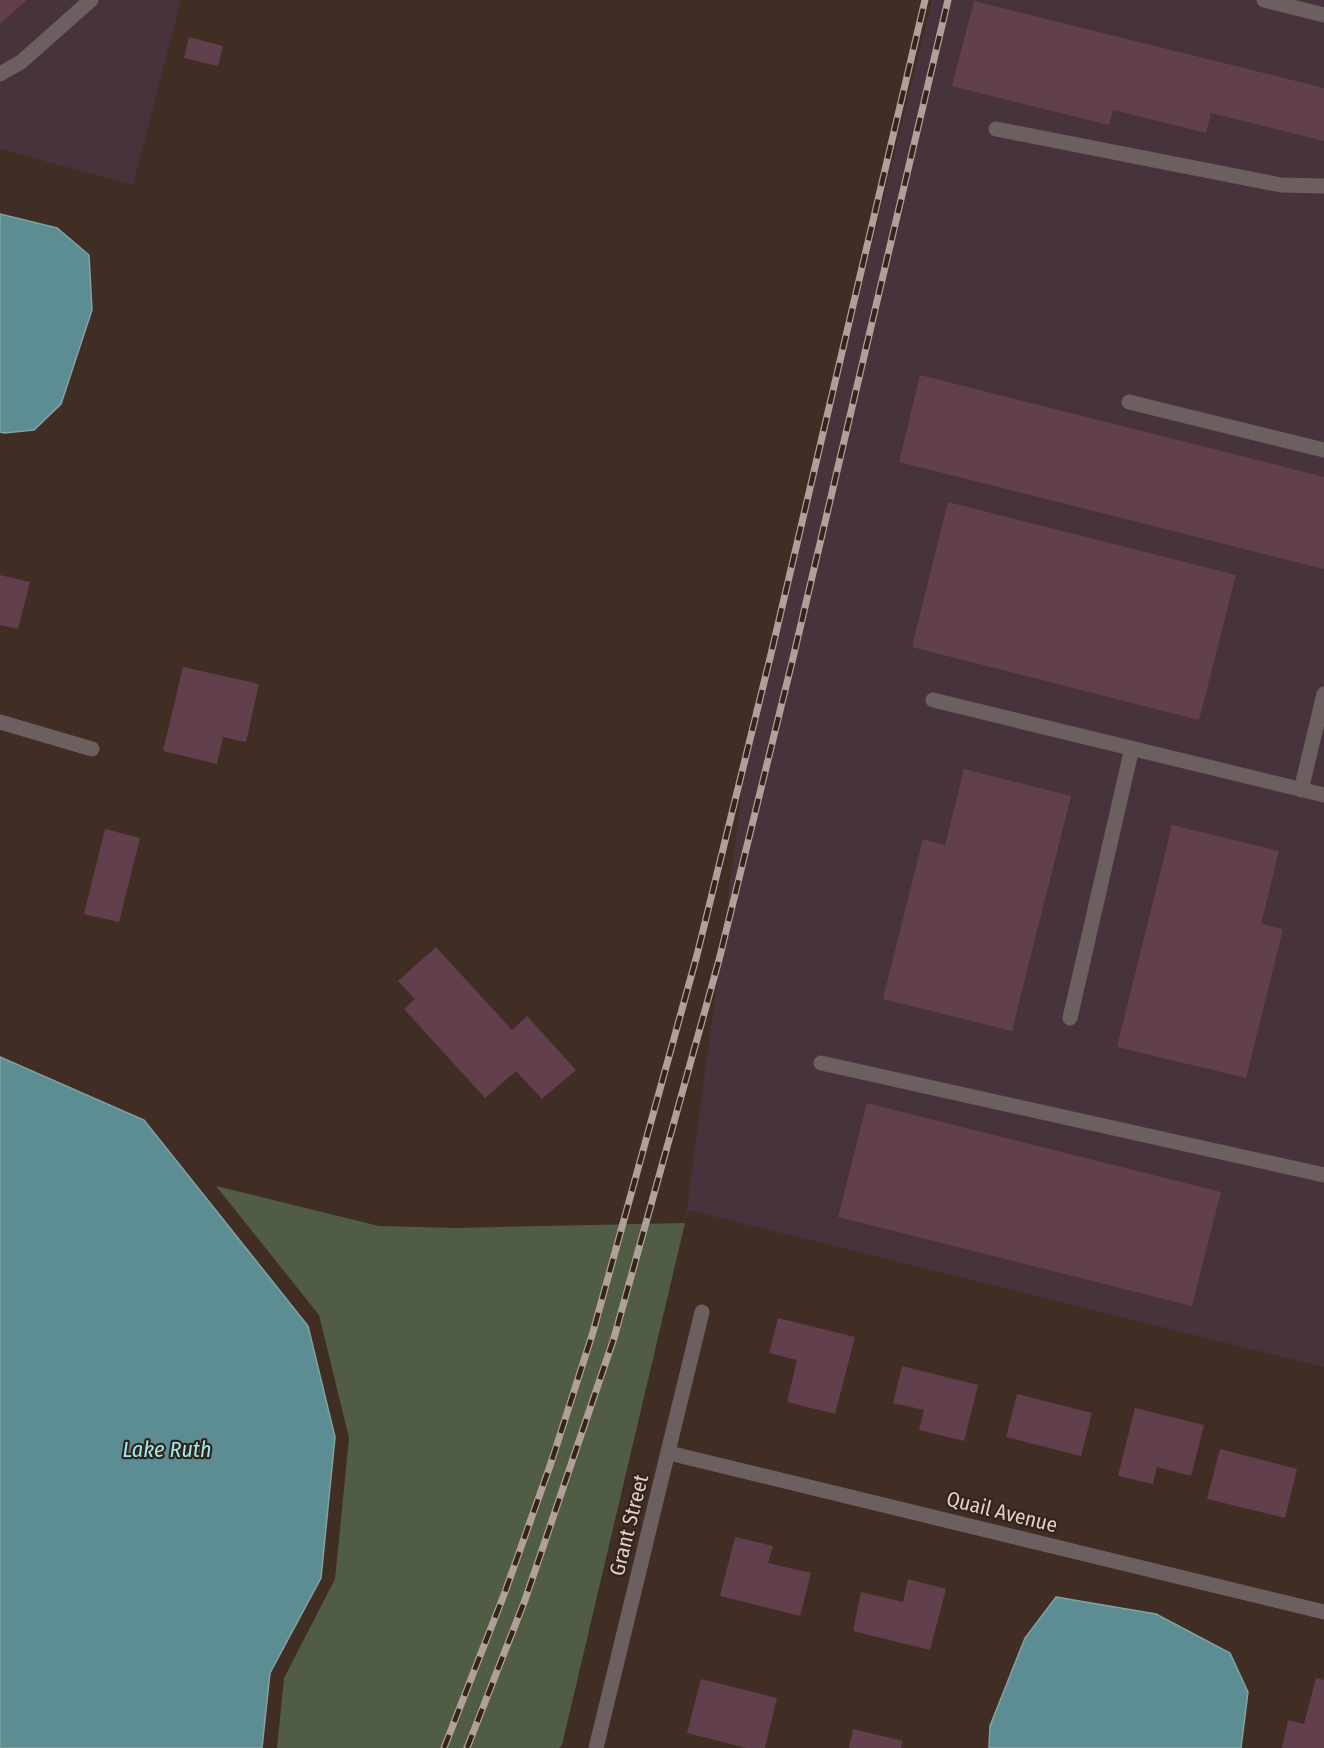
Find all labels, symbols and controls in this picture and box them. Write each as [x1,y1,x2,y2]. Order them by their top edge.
water label: Lake Ruth [123,1436,211,1463]
street label: Grant Street [604,1472,654,1578]
street label: Quail Avenue [944,1486,1060,1538]

